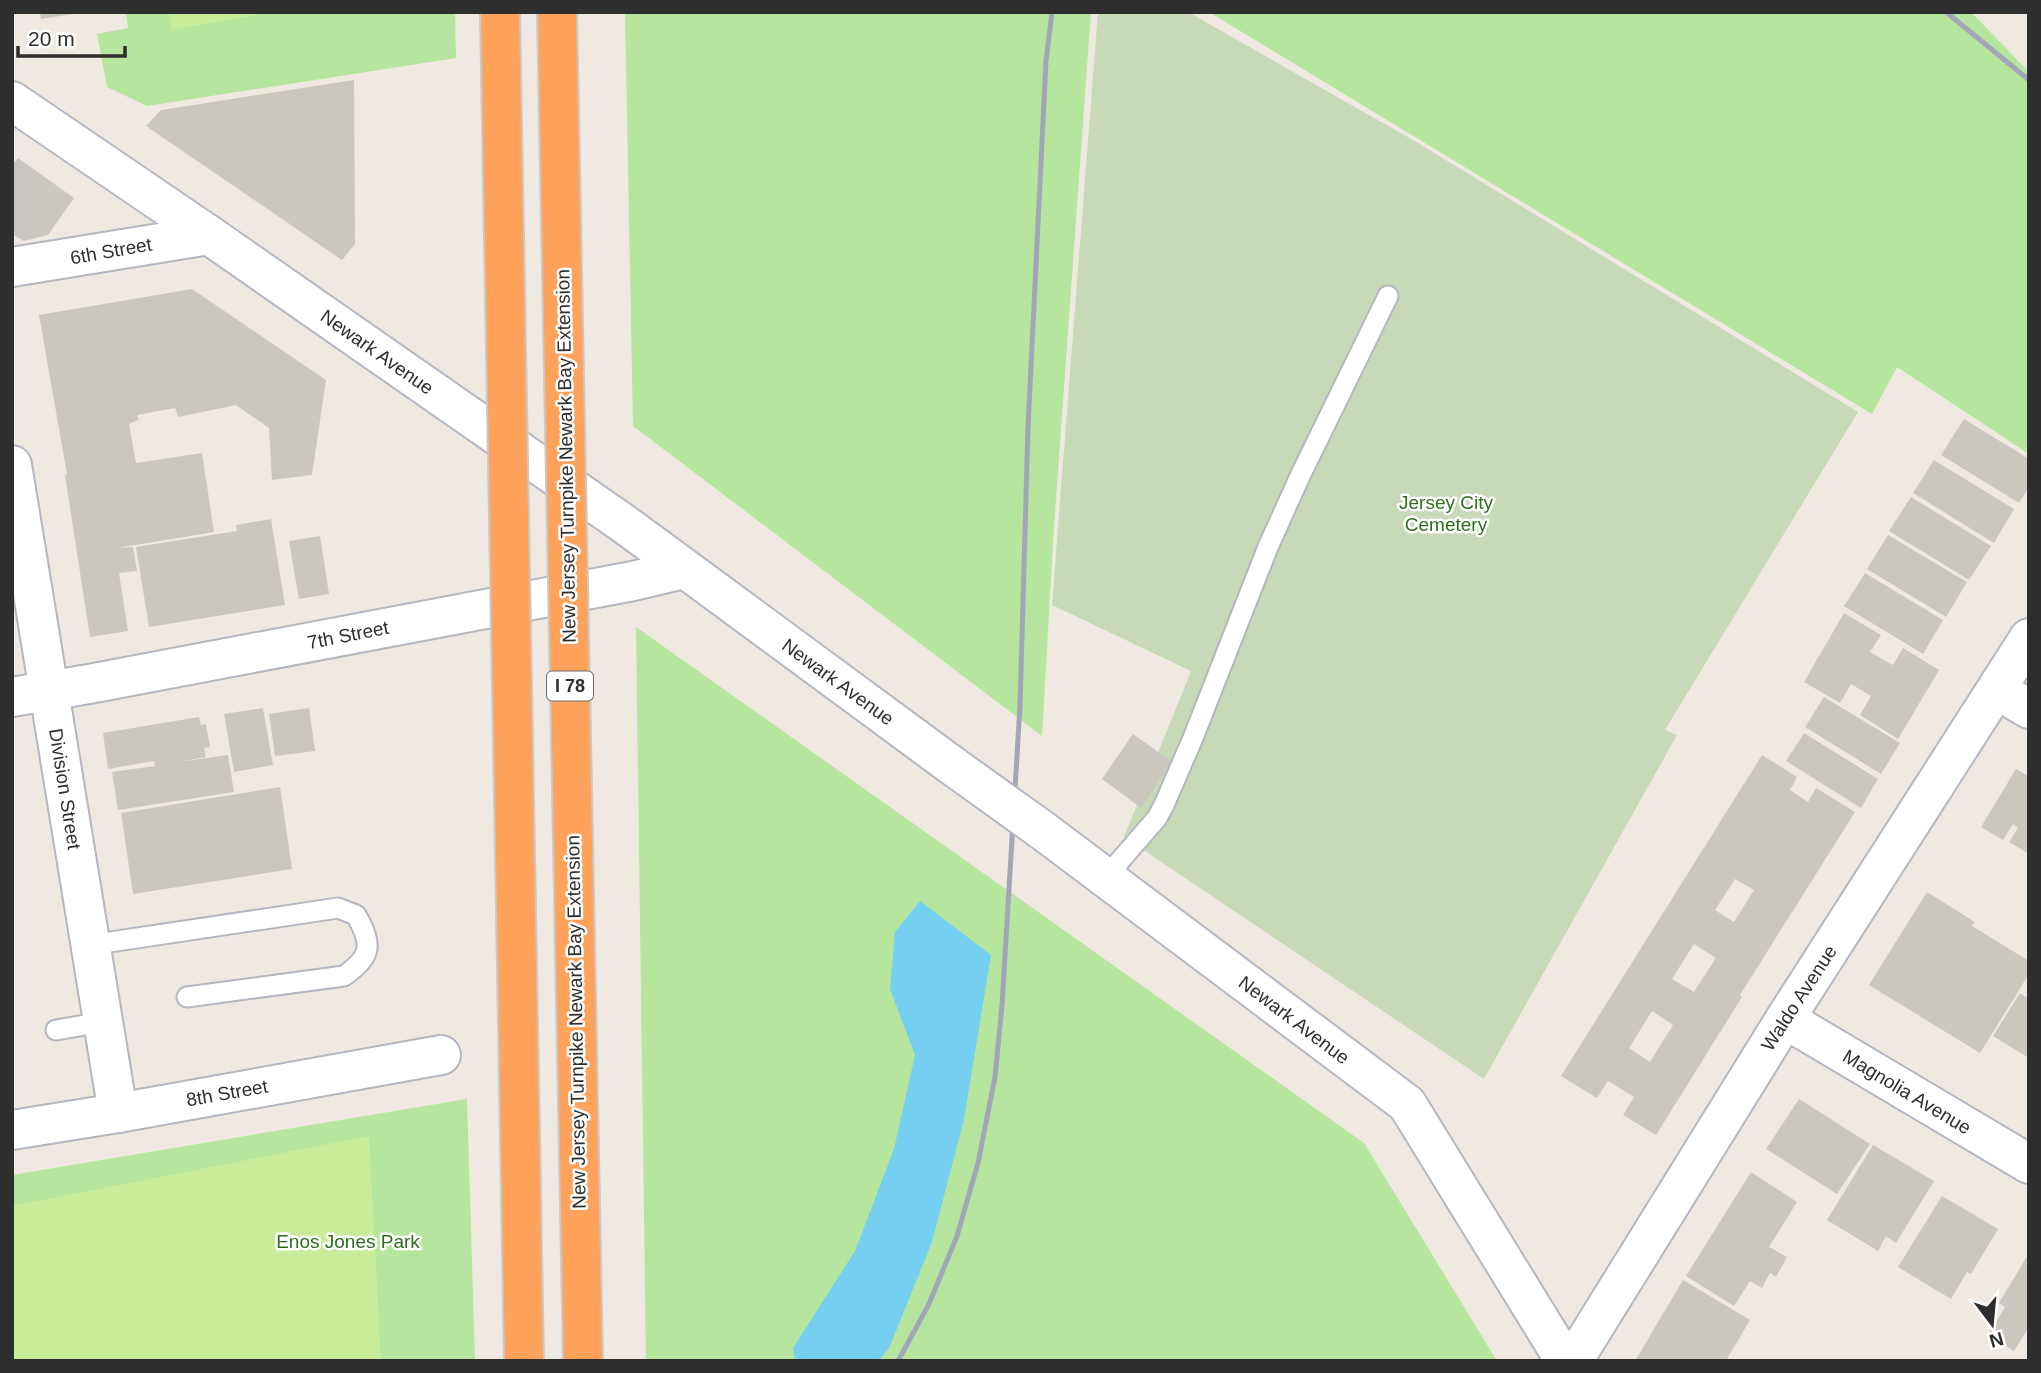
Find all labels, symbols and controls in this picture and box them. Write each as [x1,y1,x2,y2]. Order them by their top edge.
scale bar [18,14,124,58]
text: 20 m [28,27,75,50]
street label: 6th Street [69,233,154,268]
street label: New Jersey Turnpike Newark Bay Extension [552,269,580,643]
street label: Newark Avenue [317,305,437,399]
park label: Jersey City Cemetery [1399,492,1493,535]
street label: 7th Street [306,617,391,653]
street label: Newark Avenue [778,634,898,730]
road number: I 78 [547,672,593,700]
street label: Division Street [45,727,85,852]
street label: New Jersey Turnpike Newark Bay Extension [562,835,590,1209]
street label: Waldo Avenue [1757,941,1841,1055]
street label: Newark Avenue [1235,972,1353,1068]
street label: Magnolia Avenue [1839,1046,1975,1138]
street label: 8th Street [185,1075,270,1110]
park label: Enos Jones Park [276,1231,420,1252]
north arrow [1957,1289,2027,1359]
text: N [1987,1328,2006,1352]

